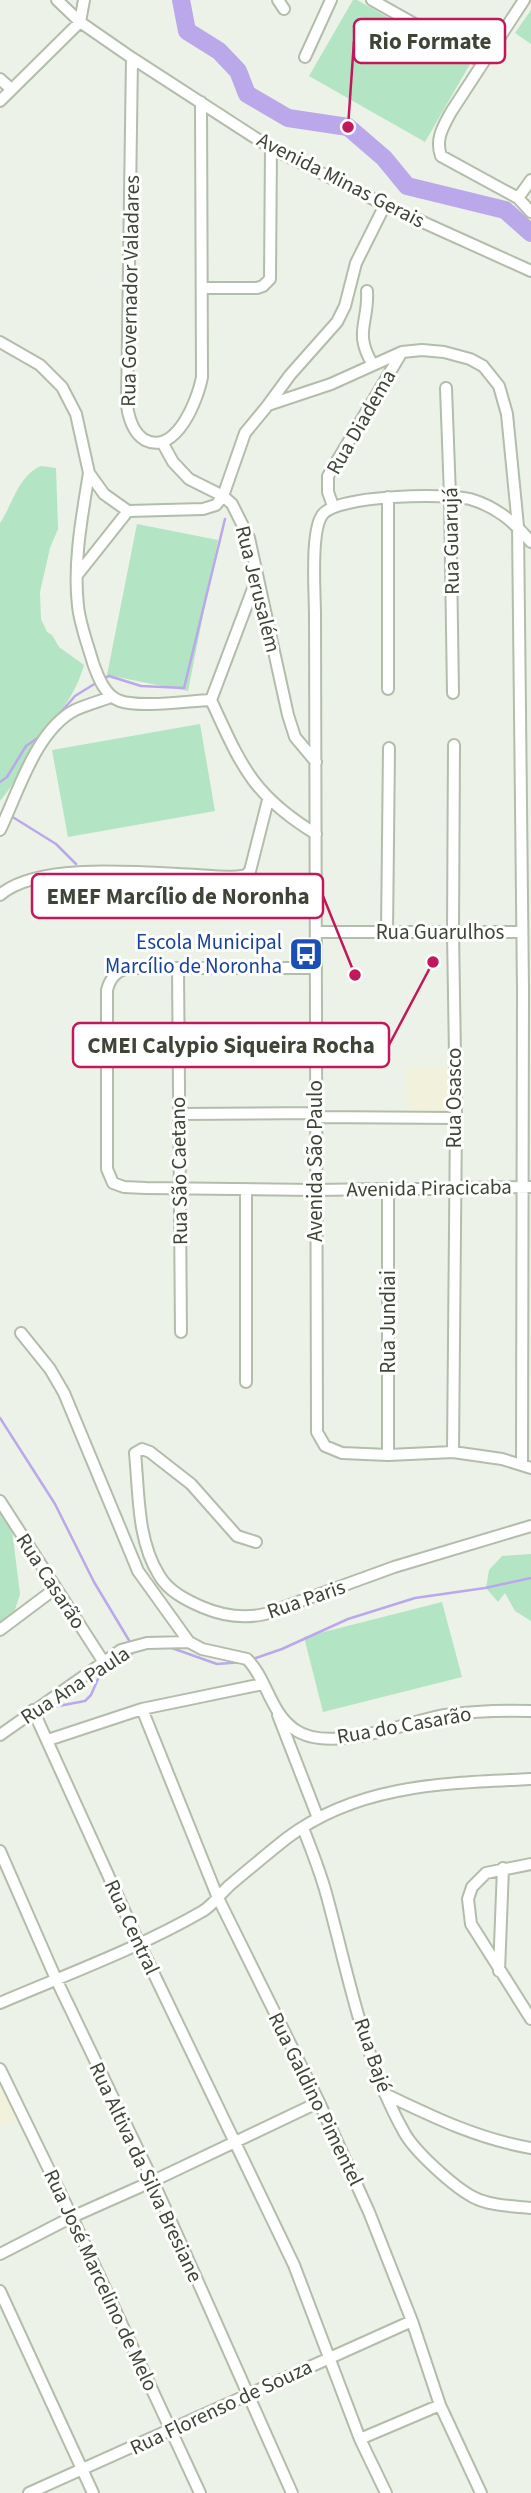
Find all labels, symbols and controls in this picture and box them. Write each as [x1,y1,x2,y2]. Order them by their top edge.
callout: Rio Formate [354,19,505,63]
text: Rio Formate [368,25,492,58]
street label: Avenida Minas Gerais [252,125,430,235]
street label: Rua Governador Valadares [113,175,147,407]
street label: Rua Diadema [319,364,403,480]
street label: Rua Guarujá [435,487,467,595]
street label: Rua Jerusalém [228,522,288,656]
callout: EMEF Marcílio de Noronha [32,874,323,918]
text: EMEF Marcílio de Noronha [46,880,310,913]
street label: Rua Guarulhos [376,917,505,947]
place label: Escola Municipal Marcílio de Noronha [105,927,282,981]
bus stop icon: Escola Municipal Marcílio de Noronha [287,935,325,973]
callout: CMEI Calypio Siqueira Rocha [73,1023,389,1067]
text: CMEI Calypio Siqueira Rocha [87,1029,375,1062]
street label: Rua Osasco [439,1048,469,1148]
street label: Avenida São Paulo [300,1080,330,1242]
street label: Rua São Caetano [163,1097,195,1245]
street label: Avenida Piracicaba [346,1172,512,1204]
street label: Rua Jundiai [373,1270,403,1374]
street label: Rua Casarão [9,1527,93,1635]
street label: Rua Paris [263,1572,349,1626]
street label: Rua Ana Paula [15,1638,135,1732]
street label: Rua do Casarão [334,1698,474,1752]
street label: Rua Central [97,1874,167,1980]
street label: Rua Galdino Pimentel [261,2007,371,2191]
street label: Rua Bajé [346,2014,400,2096]
street label: Rua Altiva da Silva Bresiane [82,2057,210,2287]
street label: Rua José Marcelino de Melo [36,2164,166,2396]
street label: Rua Florenso de Souza [125,2352,317,2462]

